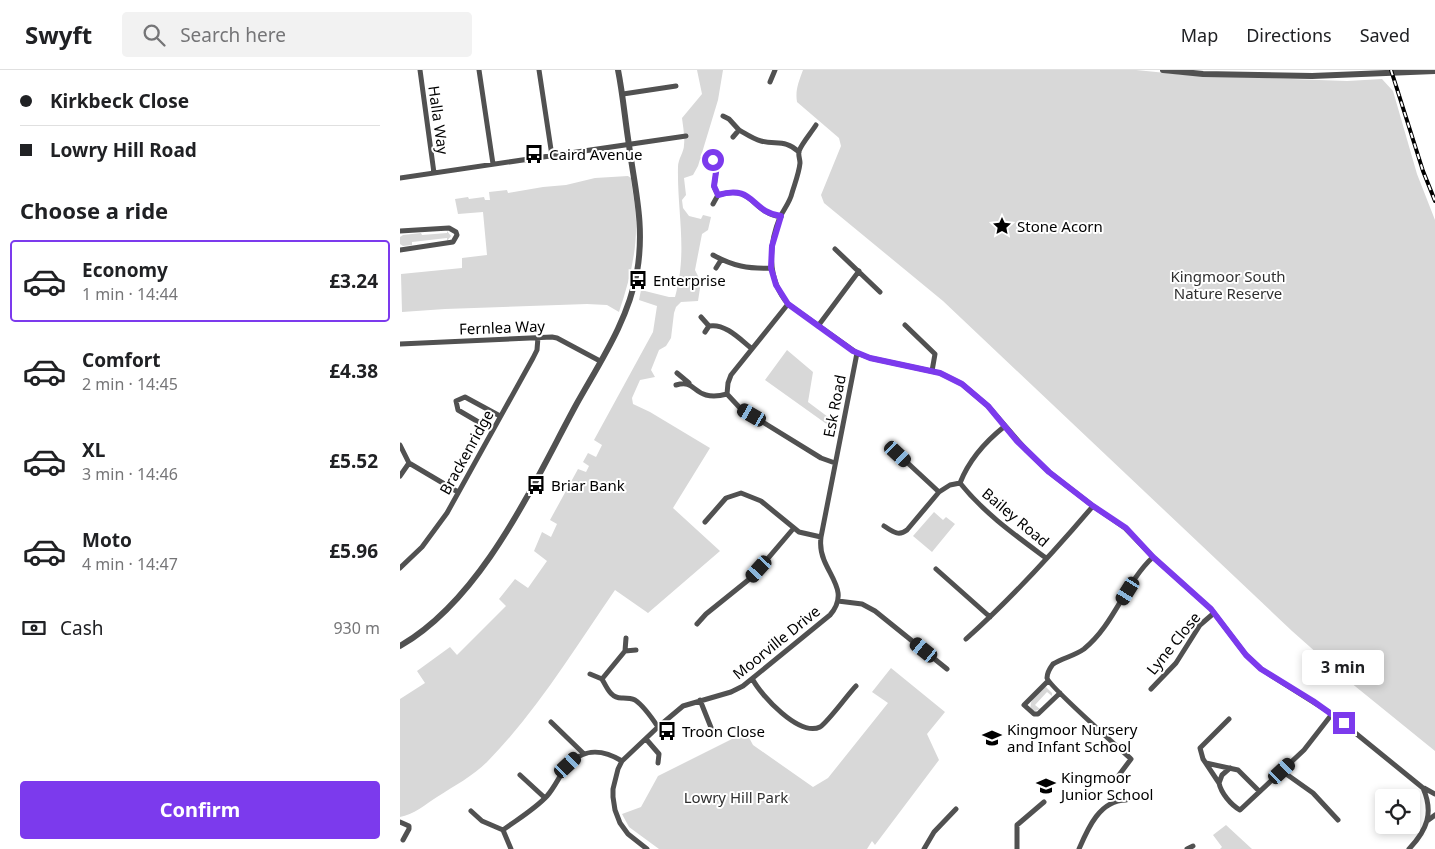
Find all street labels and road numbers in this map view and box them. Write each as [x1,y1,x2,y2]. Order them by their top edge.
street label: Halla Way [424,84,454,156]
street label: Fernlea Way [459,315,546,338]
street label: Esk Road [818,373,850,439]
street label: Brackenridge [434,406,498,498]
street label: Bailey Road [978,483,1054,551]
street label: Moorville Drive [728,601,824,683]
street label: Lyne Close [1142,607,1204,679]

